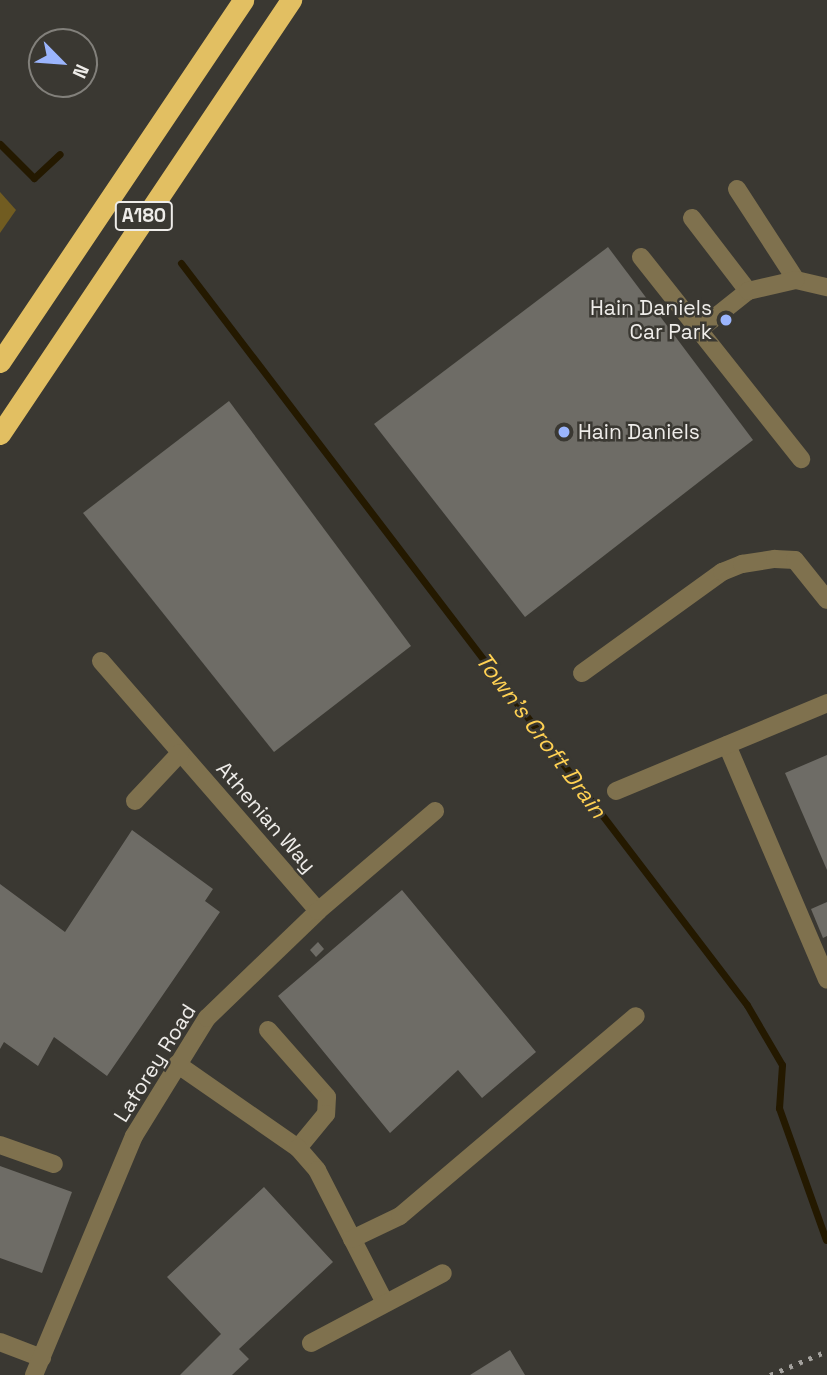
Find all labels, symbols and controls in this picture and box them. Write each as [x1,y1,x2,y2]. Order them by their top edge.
north arrow [28,28,98,98]
text: N [67,60,95,82]
road number: A180 [114,200,174,232]
place label: Hain Daniels Car Park [590,295,712,345]
marker: Hain Daniels Car Park [718,312,734,328]
place label: Hain Daniels [578,419,700,445]
marker: Hain Daniels [556,424,572,440]
water label: Town's Croft Drain [470,647,612,823]
street label: Athenian Way [211,756,321,878]
street label: Laforey Road [109,999,201,1127]

